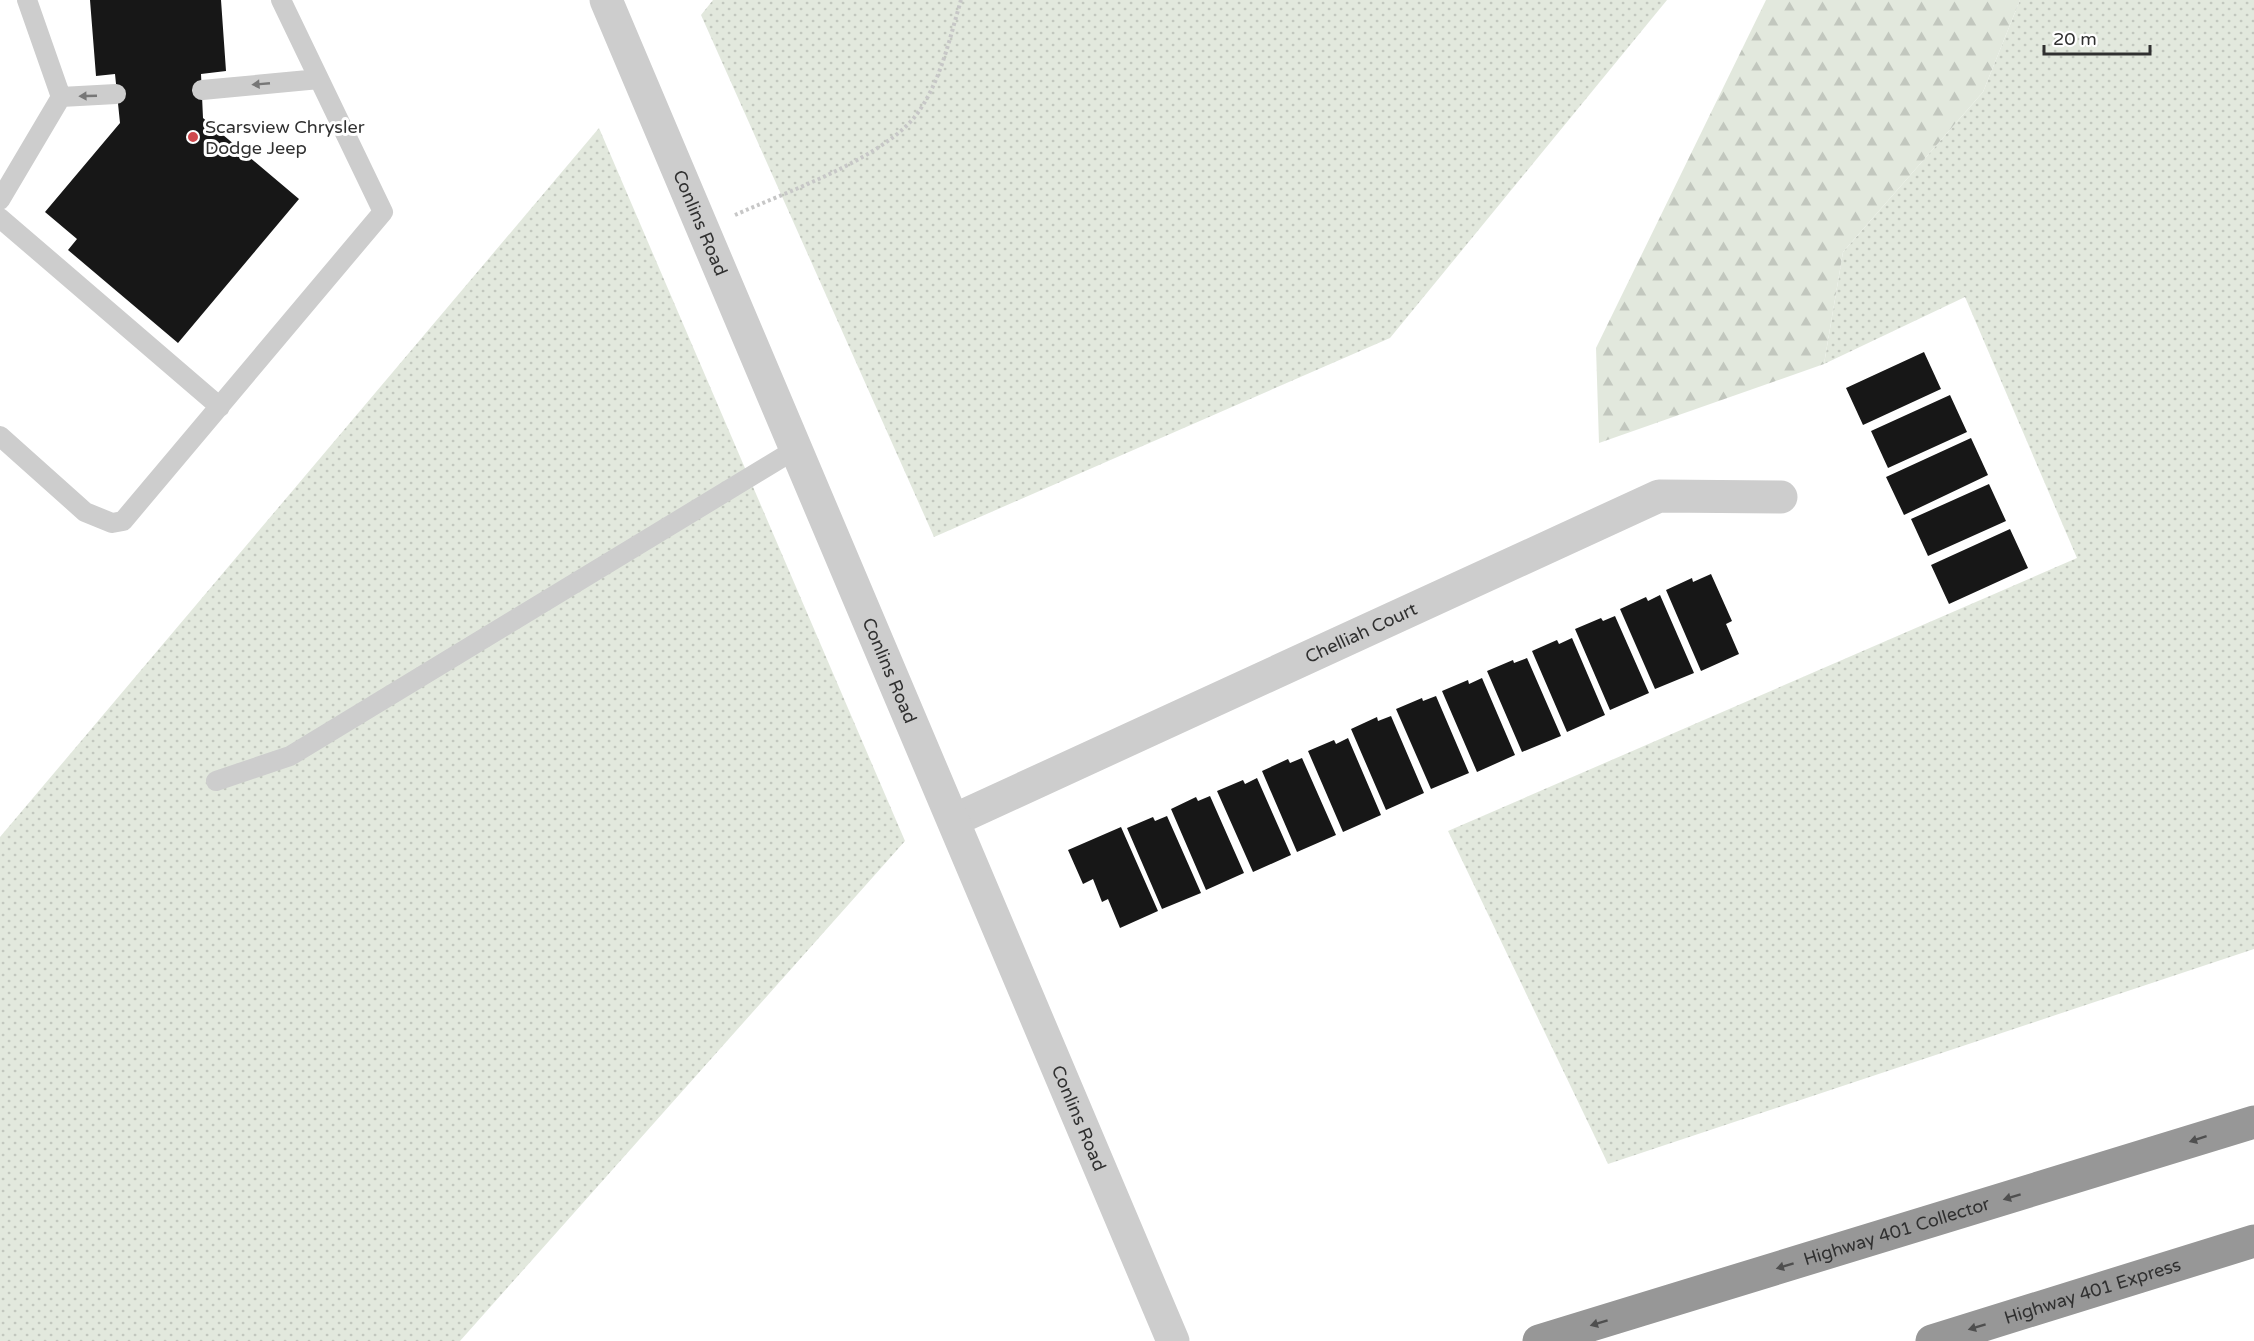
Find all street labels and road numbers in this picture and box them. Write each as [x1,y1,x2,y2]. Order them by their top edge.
street label: Conlins Road [668,167,732,279]
street label: Chelliah Court [1302,598,1421,668]
street label: Conlins Road [857,614,922,727]
street label: Conlins Road [1047,1062,1111,1174]
street label: Highway 401 Collector [1801,1193,1993,1270]
street label: Highway 401 Express [2001,1253,2184,1329]

